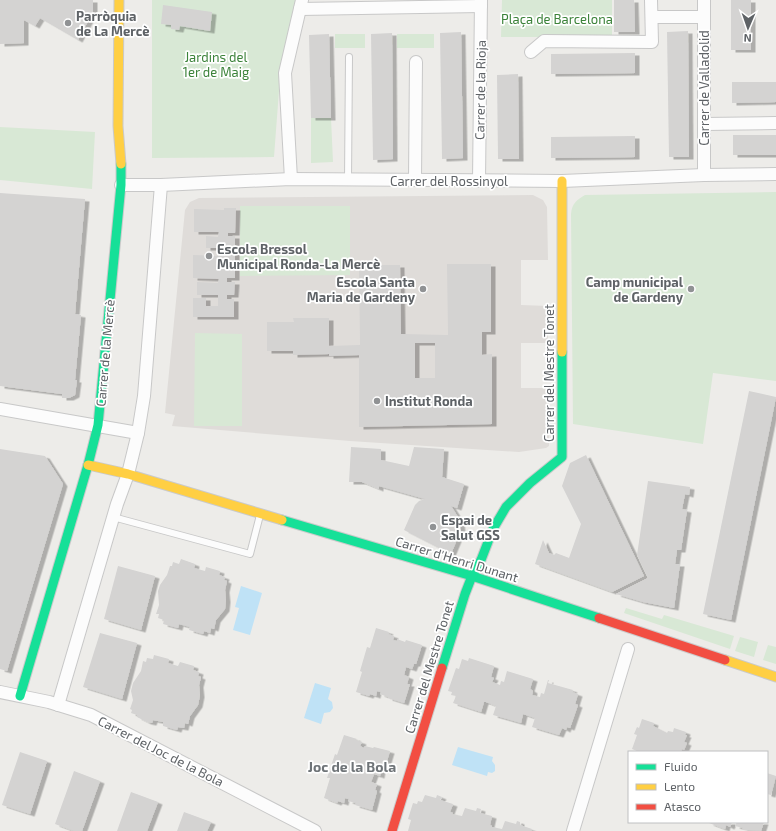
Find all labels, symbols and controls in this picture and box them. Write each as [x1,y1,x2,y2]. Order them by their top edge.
place label: Parròquia de La Mercè [76,8,150,39]
north arrow [728,8,768,48]
park label: Plaça de Barcelona [501,11,613,28]
marker: Parròquia de La Mercè [63,18,73,28]
street label: Carrer de Valladolid [696,30,712,146]
text: N [743,32,752,45]
street label: Carrer de la Rioja [471,40,489,140]
park label: Jardins del 1er de Maig [183,49,249,80]
street label: Carrer del Rossinyol [390,173,508,189]
place label: Escola Bressol Municipal Ronda-La Mercè [217,241,380,272]
marker: Escola Bressol Municipal Ronda-La Mercè [204,251,214,261]
place label: Escola Santa Maria de Gardeny [307,274,416,305]
place label: Camp municipal de Gardeny [586,274,684,305]
marker: Escola Santa Maria de Gardeny [418,284,428,294]
marker: Camp municipal de Gardeny [686,284,696,294]
street label: Carrer de la Mercè [92,299,118,407]
street label: Carrer del Mestre Tonet [541,304,557,442]
place label: Institut Ronda [385,393,473,409]
marker: Institut Ronda [372,396,382,406]
place label: Espai de Salut GSS [441,512,500,543]
marker: Espai de Salut GSS [428,522,438,532]
street label: Carrer d'Henri Dunant [394,533,520,585]
street label: Carrer del Mestre Tonet [401,599,457,735]
street label: Carrer del Joc de la Bola [95,712,227,790]
legend [628,751,768,823]
district label: Joc de la Bola [308,758,396,775]
text: Fluido [664,759,698,773]
text: Lento [664,779,695,793]
text: Atasco [664,799,701,813]

